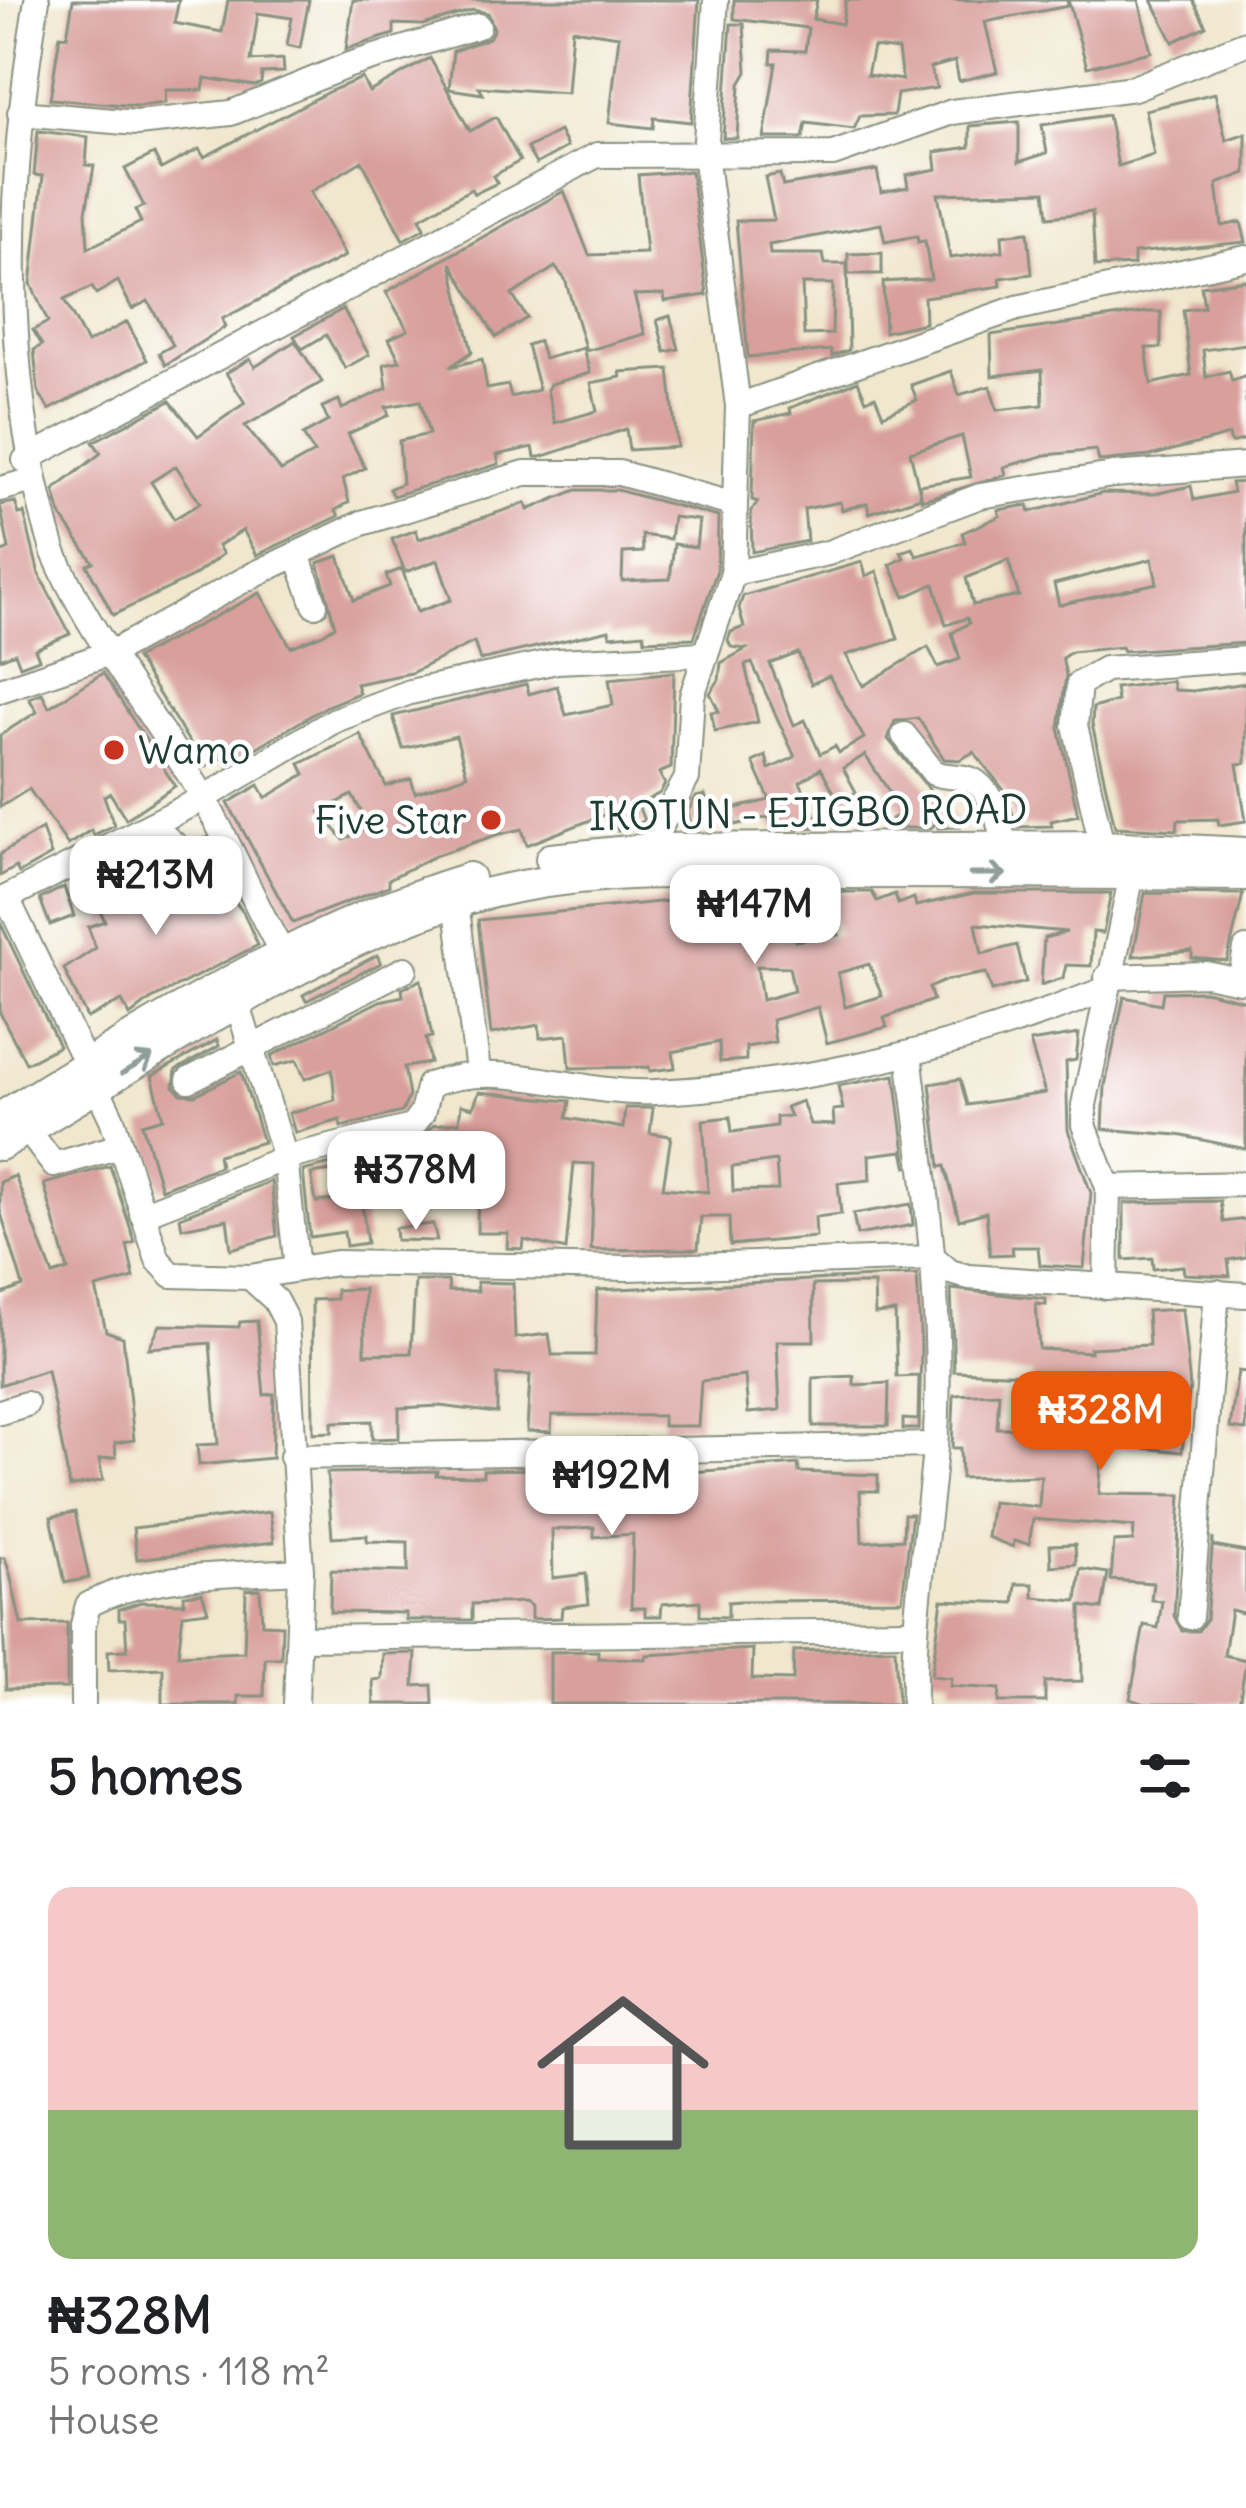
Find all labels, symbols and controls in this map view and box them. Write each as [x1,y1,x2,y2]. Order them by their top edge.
place label: Wamo [138,726,251,775]
marker: Wamo [101,737,127,763]
street label: IKOTUN - EJIGBO ROAD [588,785,1028,841]
place label: Five Star [315,796,467,845]
marker: Five Star [478,807,504,833]
pin: ₦213M [72,836,240,938]
text: ₦213M [97,850,215,899]
one-way arrow [968,863,1007,885]
pin: ₦147M [671,865,839,967]
text: ₦147M [697,879,813,928]
one-way arrow [120,1053,154,1077]
pin: ₦378M [332,1131,500,1233]
text: ₦378M [354,1145,478,1194]
pin: ₦328M [1017,1371,1185,1473]
text: ₦328M [1038,1385,1164,1434]
pin: ₦192M [528,1436,696,1538]
text: ₦192M [552,1450,672,1499]
icon: filters [1132,1743,1198,1809]
text: 5 homes [48,1744,243,1808]
icon: home [515,1965,731,2181]
text: ₦328M [48,2283,213,2347]
text: 5 rooms · 118 m² [48,2347,330,2396]
text: House [48,2396,159,2445]

